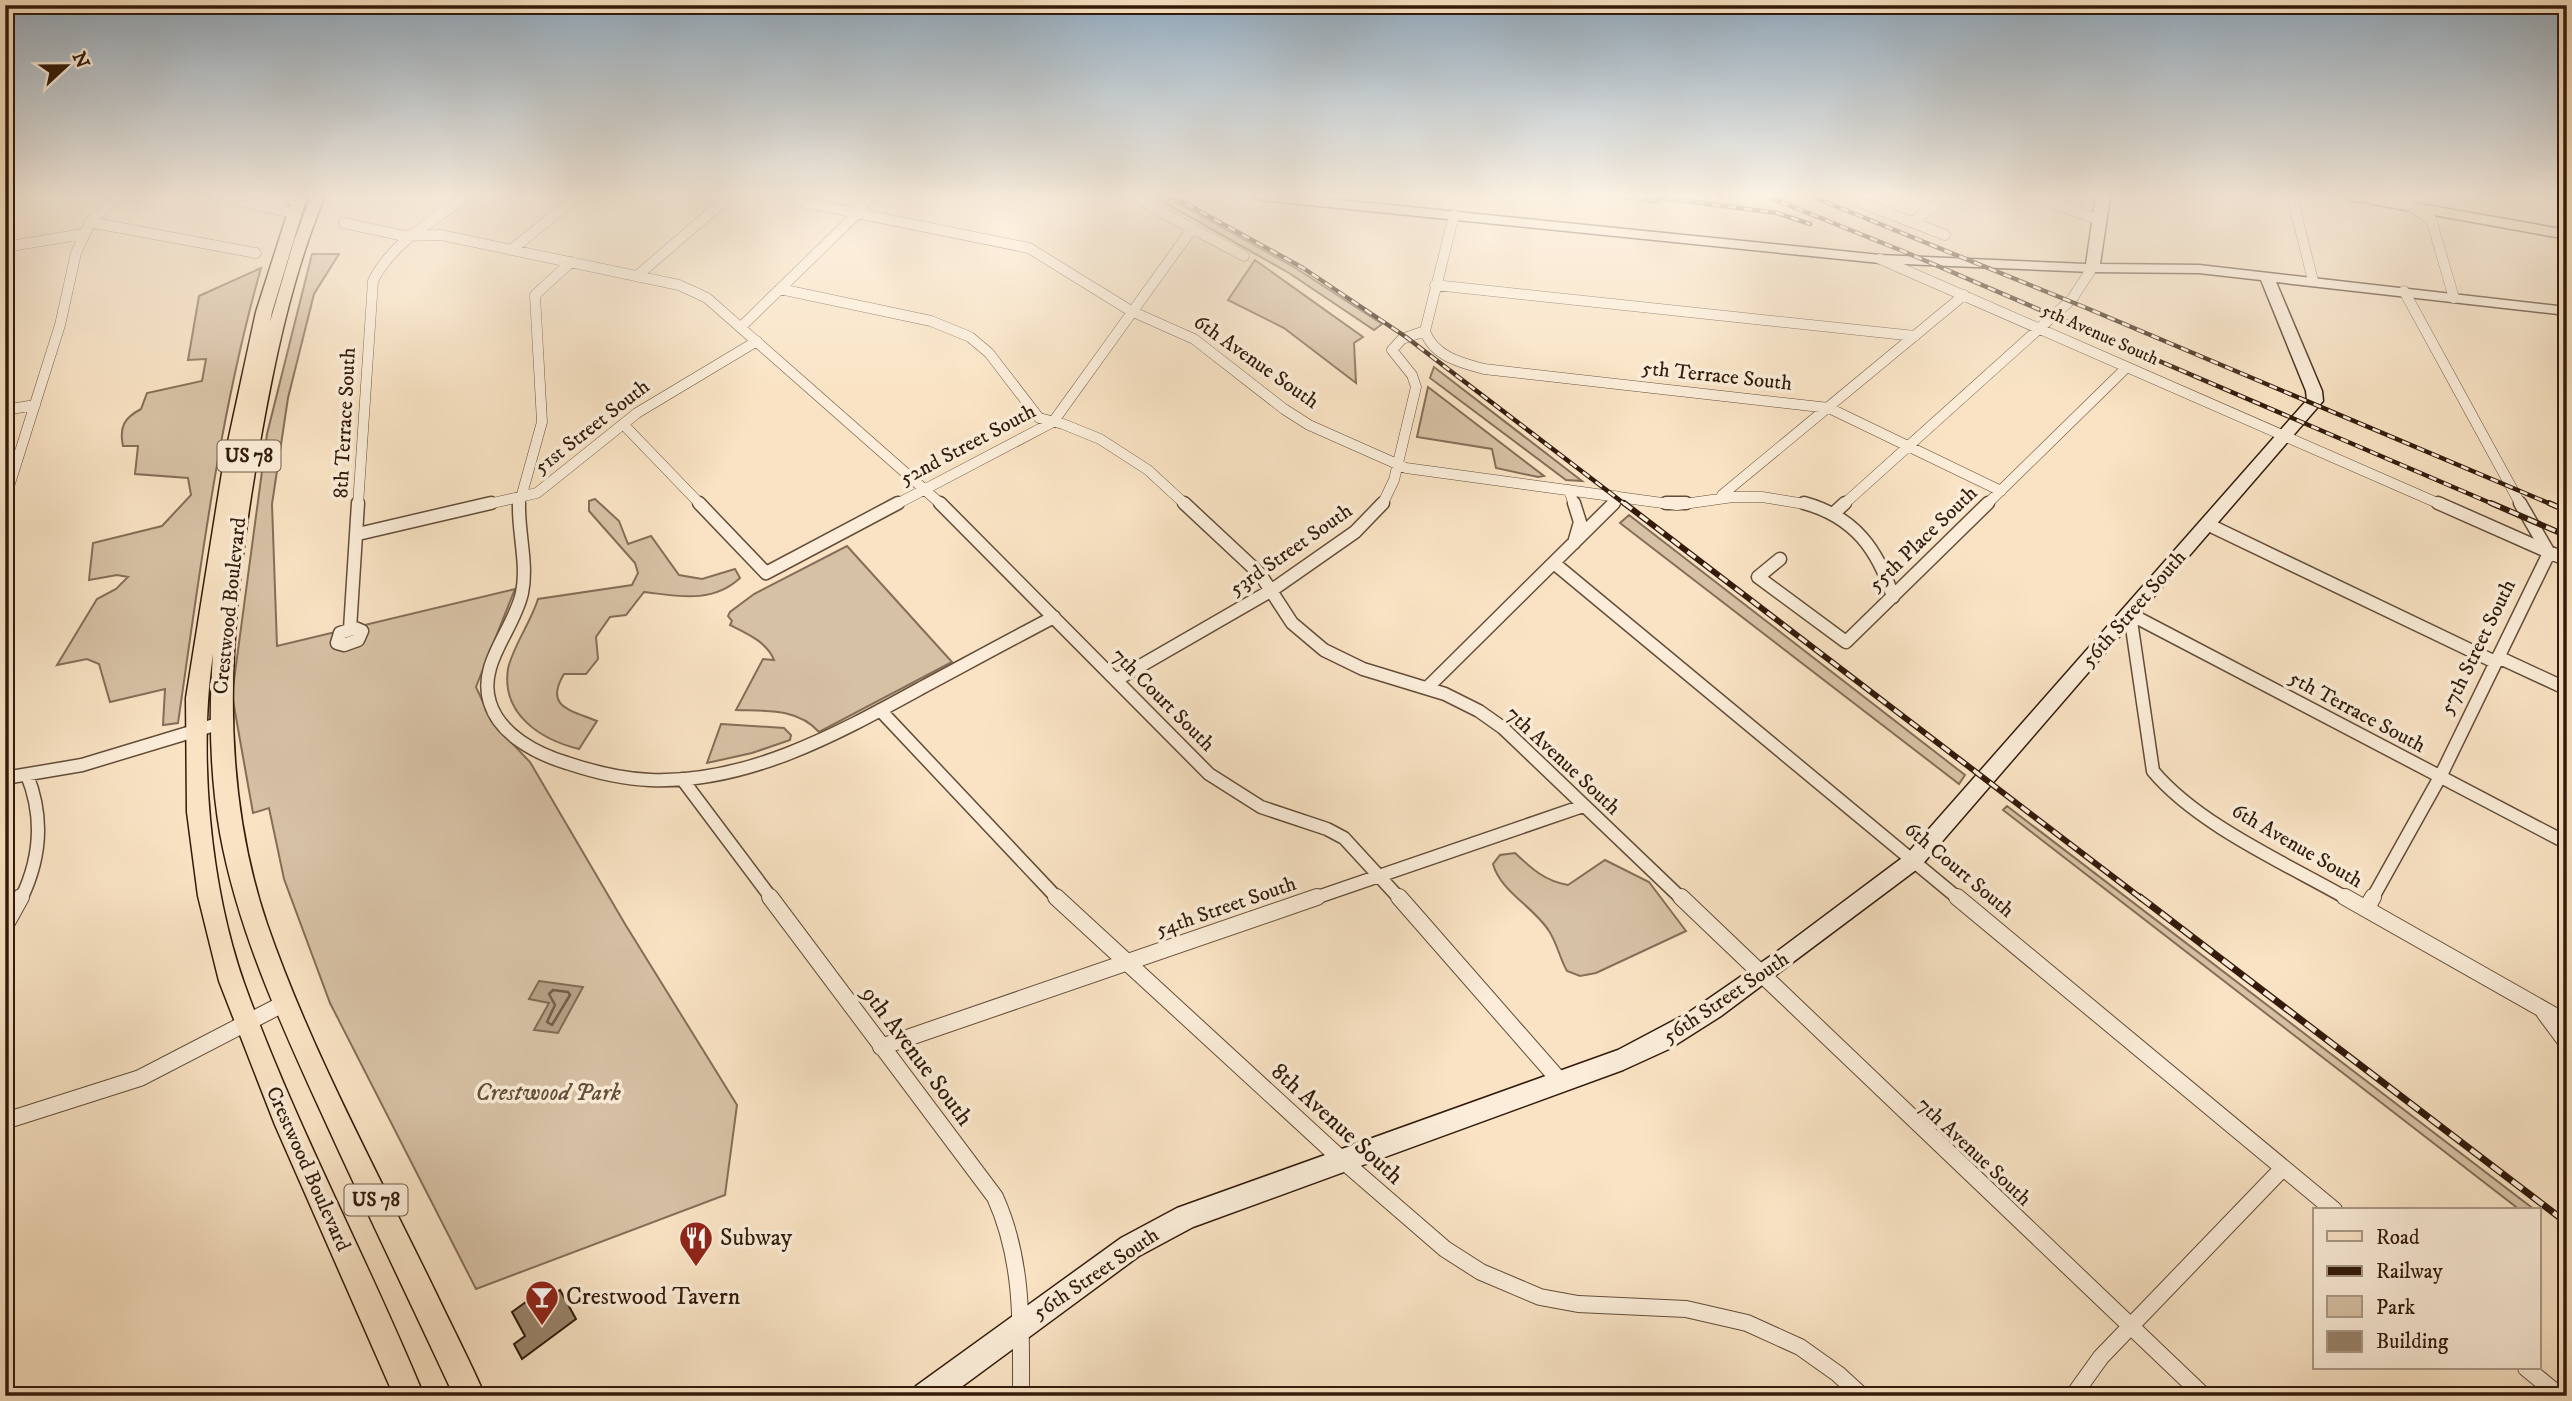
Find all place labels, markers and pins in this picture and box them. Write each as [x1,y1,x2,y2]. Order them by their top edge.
restaurant icon: Subway [677,1219,715,1268]
place label: Subway [720,1223,793,1253]
bar icon: Crestwood Tavern [523,1278,561,1327]
place label: Crestwood Tavern [566,1282,741,1312]

